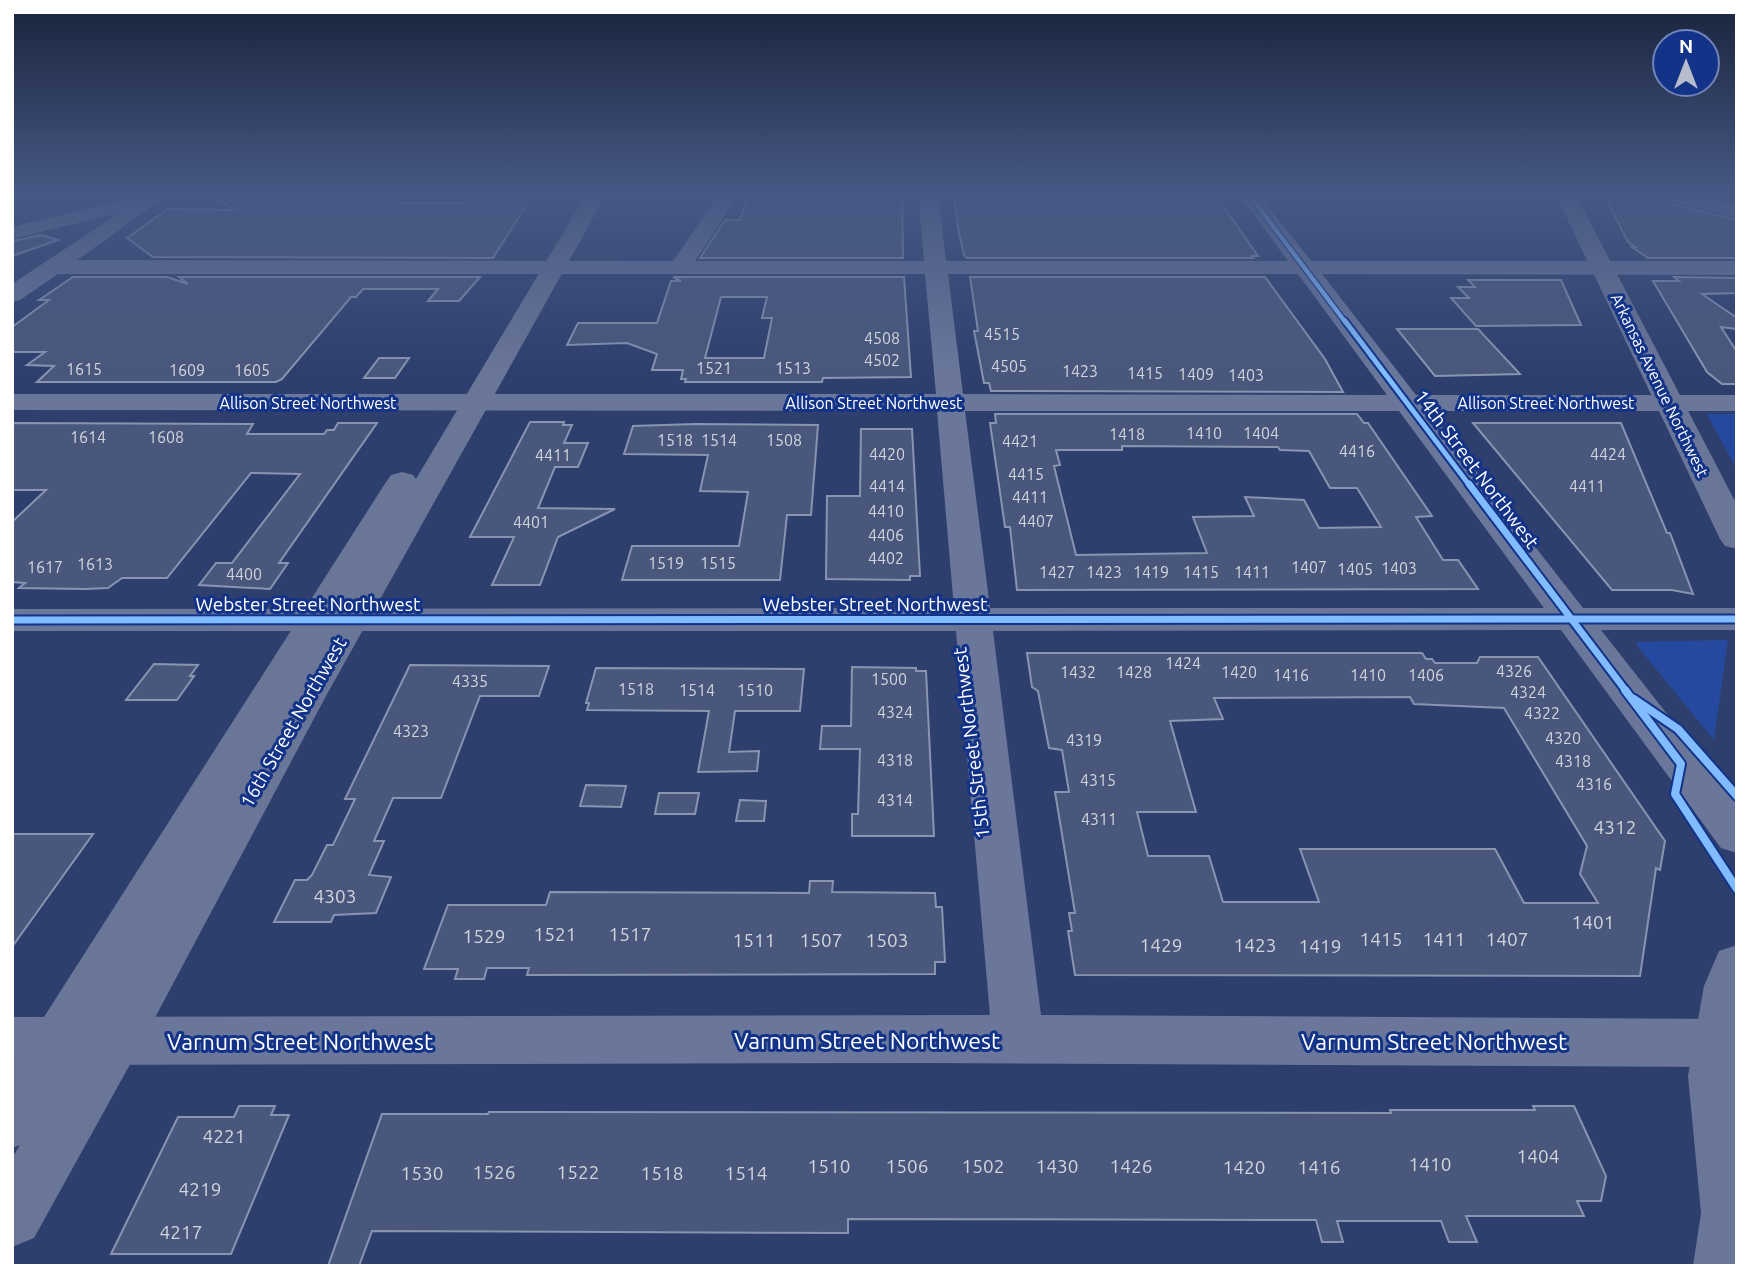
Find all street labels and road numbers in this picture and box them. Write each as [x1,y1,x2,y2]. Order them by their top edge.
street label: Arkansas Avenue Northwest [1608,290,1713,480]
street label: 14th Street Northwest [1410,385,1544,553]
street label: Allison Street Northwest [220,394,397,412]
street label: Allison Street Northwest [786,394,963,412]
street label: Allison Street Northwest [1458,394,1635,412]
street label: Webster Street Northwest [195,593,421,615]
street label: Webster Street Northwest [762,593,988,615]
street label: 16th Street Northwest [235,633,351,811]
street label: 15th Street Northwest [948,646,994,840]
street label: Varnum Street Northwest [734,1028,1000,1053]
street label: Varnum Street Northwest [167,1029,433,1054]
street label: Varnum Street Northwest [1301,1029,1567,1054]

